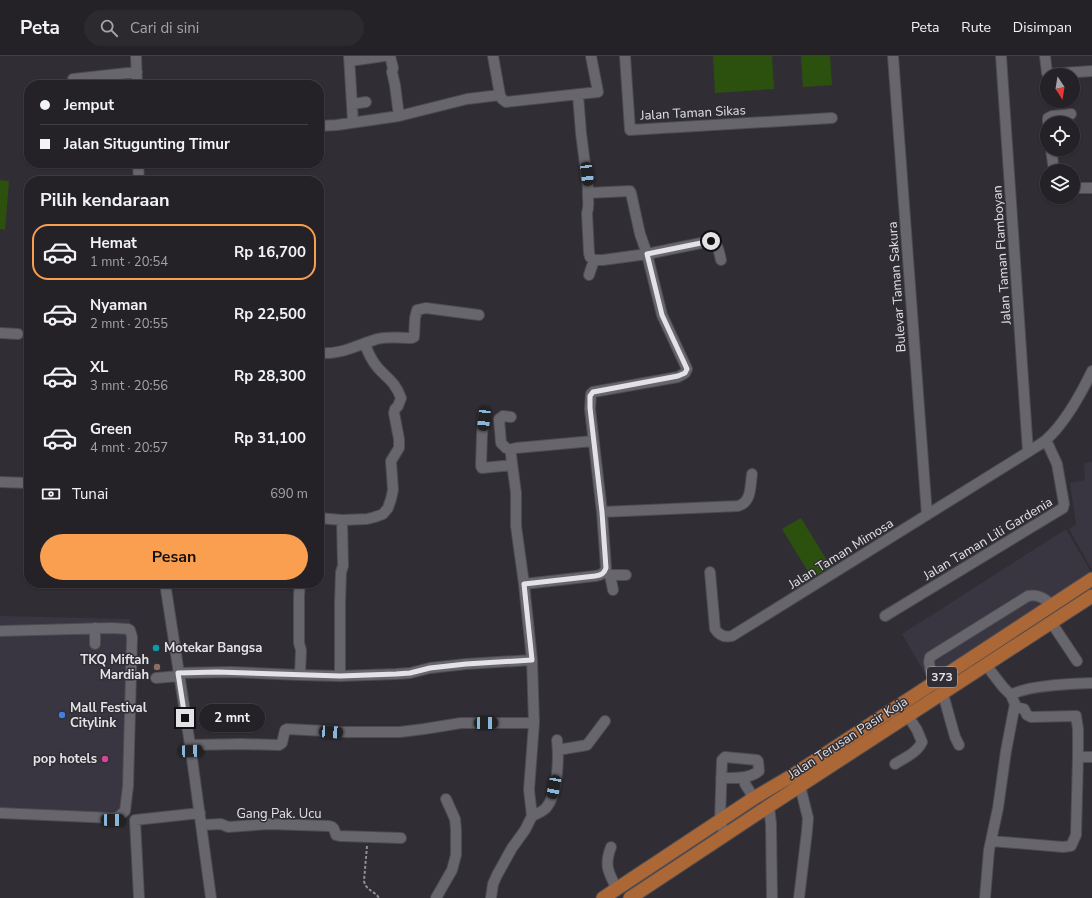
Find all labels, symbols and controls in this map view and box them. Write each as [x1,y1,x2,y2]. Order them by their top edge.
search box [84,10,364,46]
text: Peta [20,15,60,41]
icon: search [98,17,120,39]
text: Cari di sini [130,18,199,38]
text: Peta [911,18,939,37]
text: Rute [961,18,991,37]
text: Disimpan [1013,18,1072,37]
north arrow [1040,68,1080,108]
map controls [1040,68,1080,204]
text: Jemput [64,95,114,115]
street label: Jalan Taman Sikas [639,101,746,125]
button: locate [1040,116,1080,156]
text: Jalan Situgunting Timur [64,134,230,154]
car [580,161,594,187]
button: layers [1040,164,1080,204]
street label: Jalan Taman Flamboyan [988,185,1016,326]
text: Pilih kendaraan [40,188,170,212]
street label: Bulevar Taman Sakura [883,221,911,353]
route start [702,232,720,250]
text: Hemat [90,233,137,253]
icon: car [42,234,78,270]
text: Rp 16,700 [234,242,306,262]
text: 1 mnt · 20:54 [90,253,168,271]
text: Nyaman [90,295,147,315]
icon: car [42,296,78,332]
text: Rp 22,500 [234,304,306,324]
text: 2 mnt · 20:55 [90,315,168,333]
text: XL [90,357,109,377]
icon: car [42,358,78,394]
text: Rp 28,300 [234,366,306,386]
text: 3 mnt · 20:56 [90,377,168,395]
car [477,406,491,432]
text: Green [90,419,132,439]
icon: car [42,420,78,456]
text: Rp 31,100 [234,428,306,448]
text: 4 mnt · 20:57 [90,439,168,457]
icon: cash [40,483,62,505]
text: Tunai [72,484,108,504]
text: 690 m [270,485,308,503]
street label: Jalan Taman Lili Gardenia [919,493,1056,585]
street label: Jalan Taman Mimosa [784,514,897,594]
button: Pesan [40,534,308,580]
place label: Motekar Bangsa [164,639,262,657]
marker: Motekar Bangsa [151,643,161,653]
place label: TKQ Miftah Mardiah [80,651,149,684]
marker: TKQ Miftah Mardiah [152,662,162,672]
road number: 373 [927,667,957,687]
street label: Jalan Terusan Pasir Koja [784,692,911,784]
place label: Mall Festival Citylink [70,699,148,732]
callout: 2 mnt [199,704,265,732]
route end [176,709,194,727]
text: 2 mnt [214,709,250,727]
marker: Mall Festival Citylink [57,710,67,720]
car [474,717,498,729]
car [319,725,343,739]
car [179,745,203,757]
place label: pop hotels [33,750,97,768]
marker: pop hotels [100,754,110,764]
car [546,774,562,800]
street label: Gang Pak. Ucu [236,805,322,823]
car [101,814,125,826]

